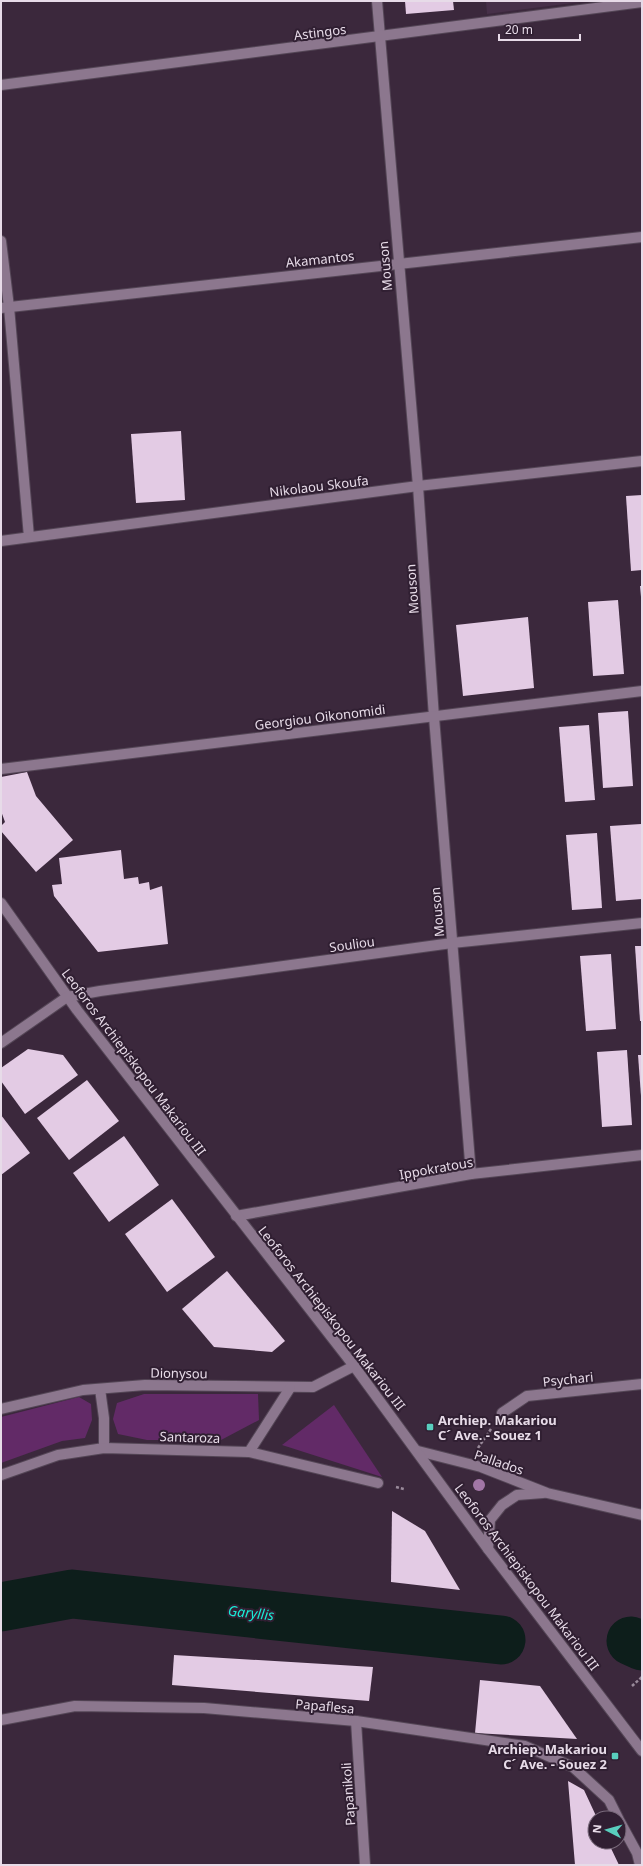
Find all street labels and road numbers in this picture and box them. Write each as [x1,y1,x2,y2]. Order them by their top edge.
street label: Astingos [293,20,347,44]
street label: Mouson [374,240,396,292]
street label: Akamantos [285,246,355,272]
street label: Nikolaou Skoufa [268,471,370,501]
street label: Mouson [401,564,423,614]
street label: Georgiou Oikonomidi [254,700,386,734]
street label: Mouson [426,886,448,938]
street label: Souliou [328,932,376,956]
street label: Leoforos Archiepiskopou Makariou III [58,965,210,1159]
street label: Ippokratous [398,1153,474,1183]
street label: Leoforos Archiepiskopou Makariou III [254,1222,410,1414]
street label: Dionysou [150,1363,208,1383]
street label: Psychari [542,1367,594,1391]
street label: Santaroza [159,1427,221,1447]
street label: Pallados [472,1445,526,1479]
street label: Leoforos Archiepiskopou Makariou III [451,1480,603,1674]
street label: Papaflesa [295,1694,355,1718]
street label: Papanikoli [337,1762,359,1826]

